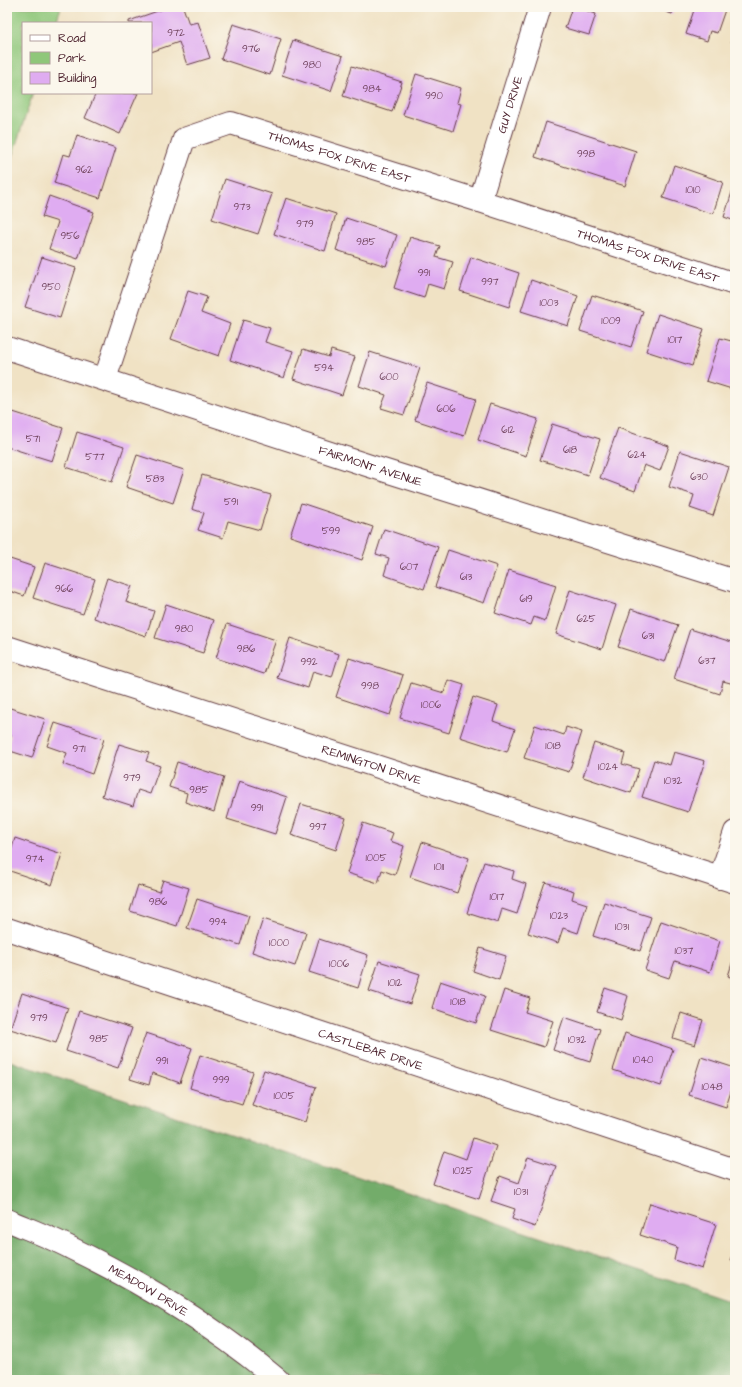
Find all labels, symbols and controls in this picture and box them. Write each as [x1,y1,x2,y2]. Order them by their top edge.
legend [22,22,152,94]
house number: 972 [167,26,185,40]
text: Road [58,30,86,47]
house number: 976 [242,42,261,56]
text: Park [58,50,86,67]
house number: 980 [303,58,321,72]
text: Building [58,70,96,88]
street label: GUY DRIVE [493,74,527,135]
house number: 984 [363,82,382,96]
house number: 990 [425,89,443,103]
street label: THOMAS FOX DRIVE EAST [266,127,414,188]
house number: 998 [577,147,595,161]
house number: 962 [75,163,93,177]
house number: 1010 [685,183,701,197]
house number: 973 [234,200,250,214]
house number: 979 [296,217,314,231]
street label: THOMAS FOX DRIVE EAST [575,225,722,287]
house number: 956 [60,229,80,243]
house number: 985 [356,235,376,249]
house number: 991 [418,266,431,280]
house number: 997 [481,275,499,289]
house number: 950 [41,280,61,294]
house number: 1003 [540,296,558,310]
house number: 1009 [601,314,621,328]
house number: 1017 [667,333,683,347]
house number: 594 [314,361,334,375]
house number: 600 [380,370,398,384]
house number: 606 [437,402,456,416]
house number: 612 [501,423,515,437]
house number: 571 [26,432,41,446]
street label: FAIRMONT AVENUE [316,441,424,490]
house number: 618 [563,443,578,457]
house number: 624 [628,448,647,462]
house number: 577 [85,450,105,464]
house number: 630 [690,470,708,484]
house number: 583 [146,472,164,486]
house number: 591 [224,495,239,509]
house number: 599 [322,524,341,538]
house number: 607 [400,560,418,574]
house number: 613 [460,570,472,584]
house number: 966 [55,582,74,596]
house number: 619 [519,592,533,606]
house number: 625 [576,612,596,626]
house number: 980 [175,622,193,636]
house number: 631 [642,629,655,643]
house number: 986 [237,642,256,656]
house number: 637 [698,654,716,668]
house number: 992 [300,655,318,669]
house number: 998 [361,679,379,693]
house number: 1006 [421,698,442,712]
house number: 1018 [545,739,561,753]
street label: REMINGTON DRIVE [319,741,424,789]
house number: 971 [72,742,86,756]
house number: 1024 [598,760,618,774]
house number: 979 [123,771,141,785]
house number: 1032 [664,774,682,788]
house number: 985 [189,783,209,797]
house number: 991 [251,801,264,815]
house number: 997 [309,820,327,834]
house number: 1005 [366,851,386,865]
house number: 974 [26,852,45,866]
house number: 1011 [434,860,445,874]
house number: 1017 [489,890,505,904]
house number: 986 [149,895,168,909]
house number: 1023 [550,909,568,923]
house number: 994 [209,915,227,929]
house number: 1031 [615,920,630,934]
house number: 1000 [269,936,289,950]
house number: 1037 [675,944,693,958]
house number: 1006 [329,957,350,971]
house number: 1012 [388,976,403,990]
house number: 1018 [450,995,466,1009]
house number: 979 [30,1011,48,1025]
street label: CASTLEBAR DRIVE [316,1024,425,1075]
house number: 985 [89,1032,109,1046]
house number: 1032 [568,1033,586,1047]
house number: 1040 [633,1053,653,1067]
house number: 991 [156,1054,169,1068]
house number: 999 [212,1073,230,1087]
house number: 1048 [702,1080,723,1094]
house number: 1005 [274,1089,294,1103]
house number: 1025 [453,1164,473,1178]
house number: 1031 [514,1185,529,1199]
street label: MEADOW DRIVE [106,1260,191,1320]

